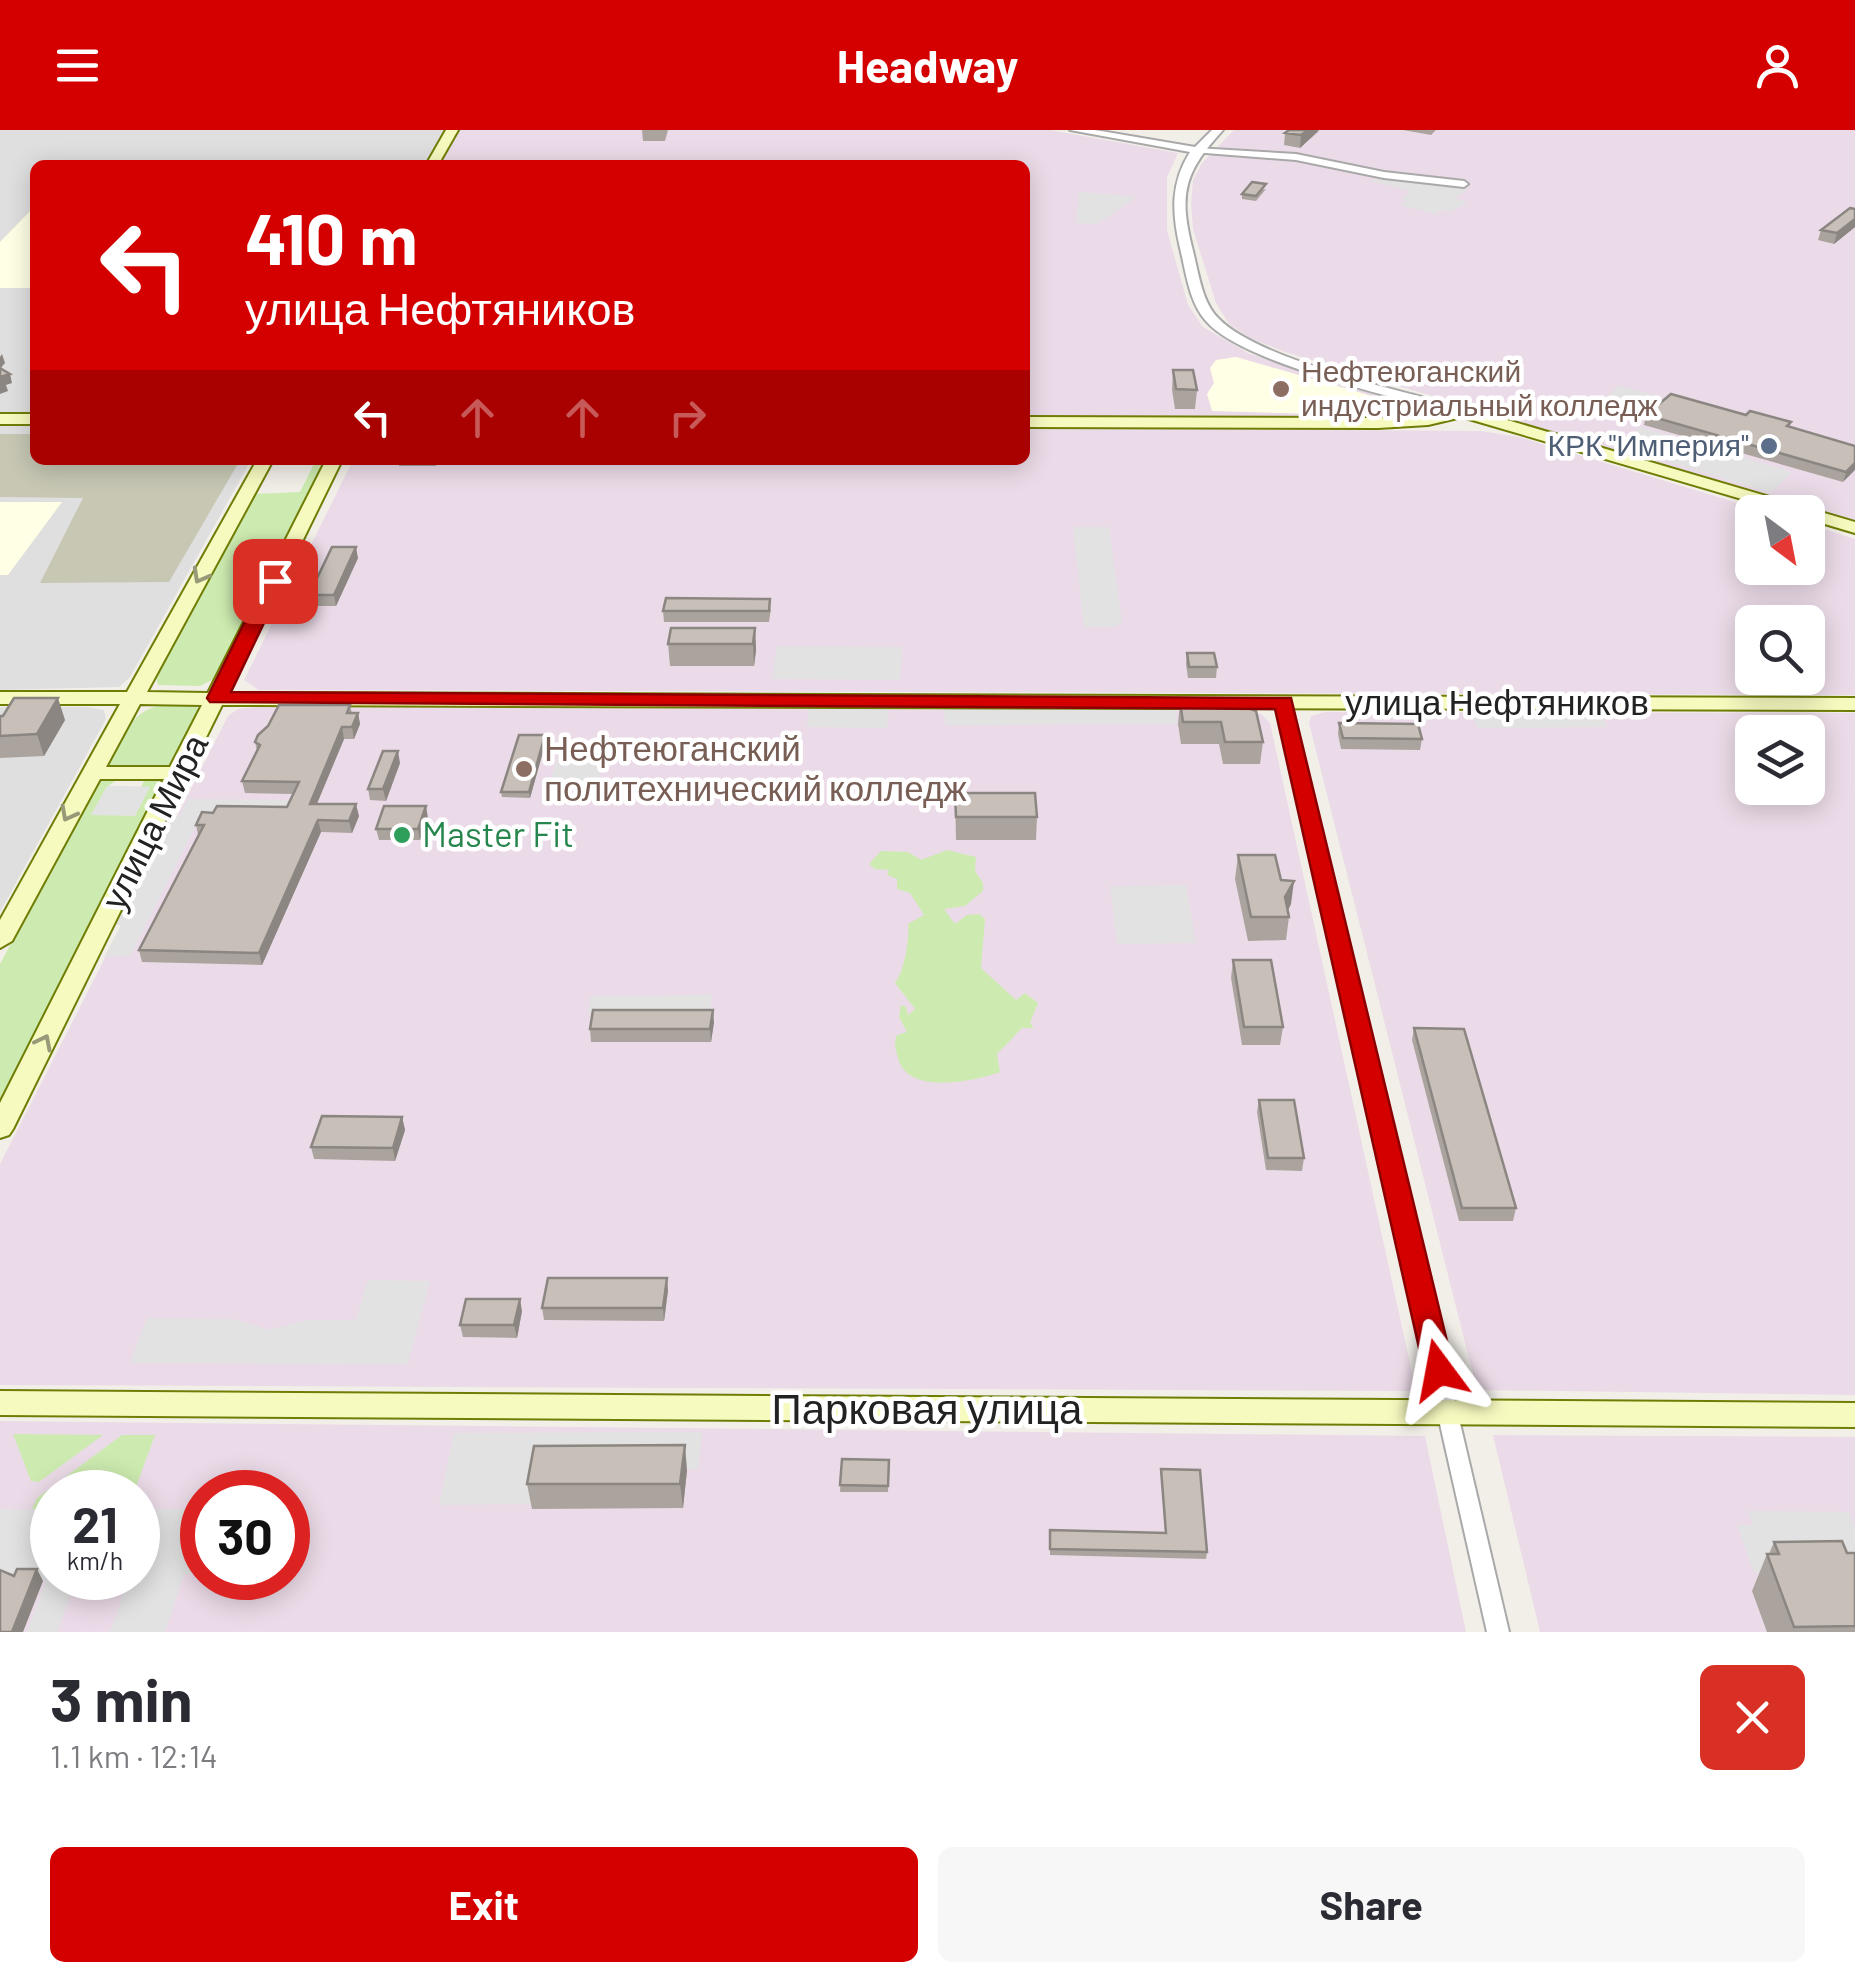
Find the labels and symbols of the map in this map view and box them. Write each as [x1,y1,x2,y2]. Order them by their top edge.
place label: Нефтеюганский индустриальный колледж [1301,352,1657,422]
marker: Нефтеюганский индустриальный колледж [1270,378,1292,400]
place label: КРК "Империя" [1547,426,1749,462]
marker: КРК "Империя" [1758,435,1780,457]
north arrow [1735,495,1825,585]
pin [233,539,318,624]
one-way arrow [192,565,212,583]
street label: улица Нефтяников [1345,680,1649,722]
street label: улица Мира [91,726,215,916]
place label: Нефтеюганский политехнический колледж [544,726,967,808]
marker: Нефтеюганский политехнический колледж [513,758,535,780]
one-way arrow [61,804,80,822]
place label: Master Fit [422,812,574,854]
marker: Master Fit [391,824,413,846]
one-way arrow [32,1034,52,1052]
position arrow [1387,1318,1491,1422]
street label: Парковая улица [772,1382,1083,1433]
speed limit sign: 30 [180,1470,310,1600]

